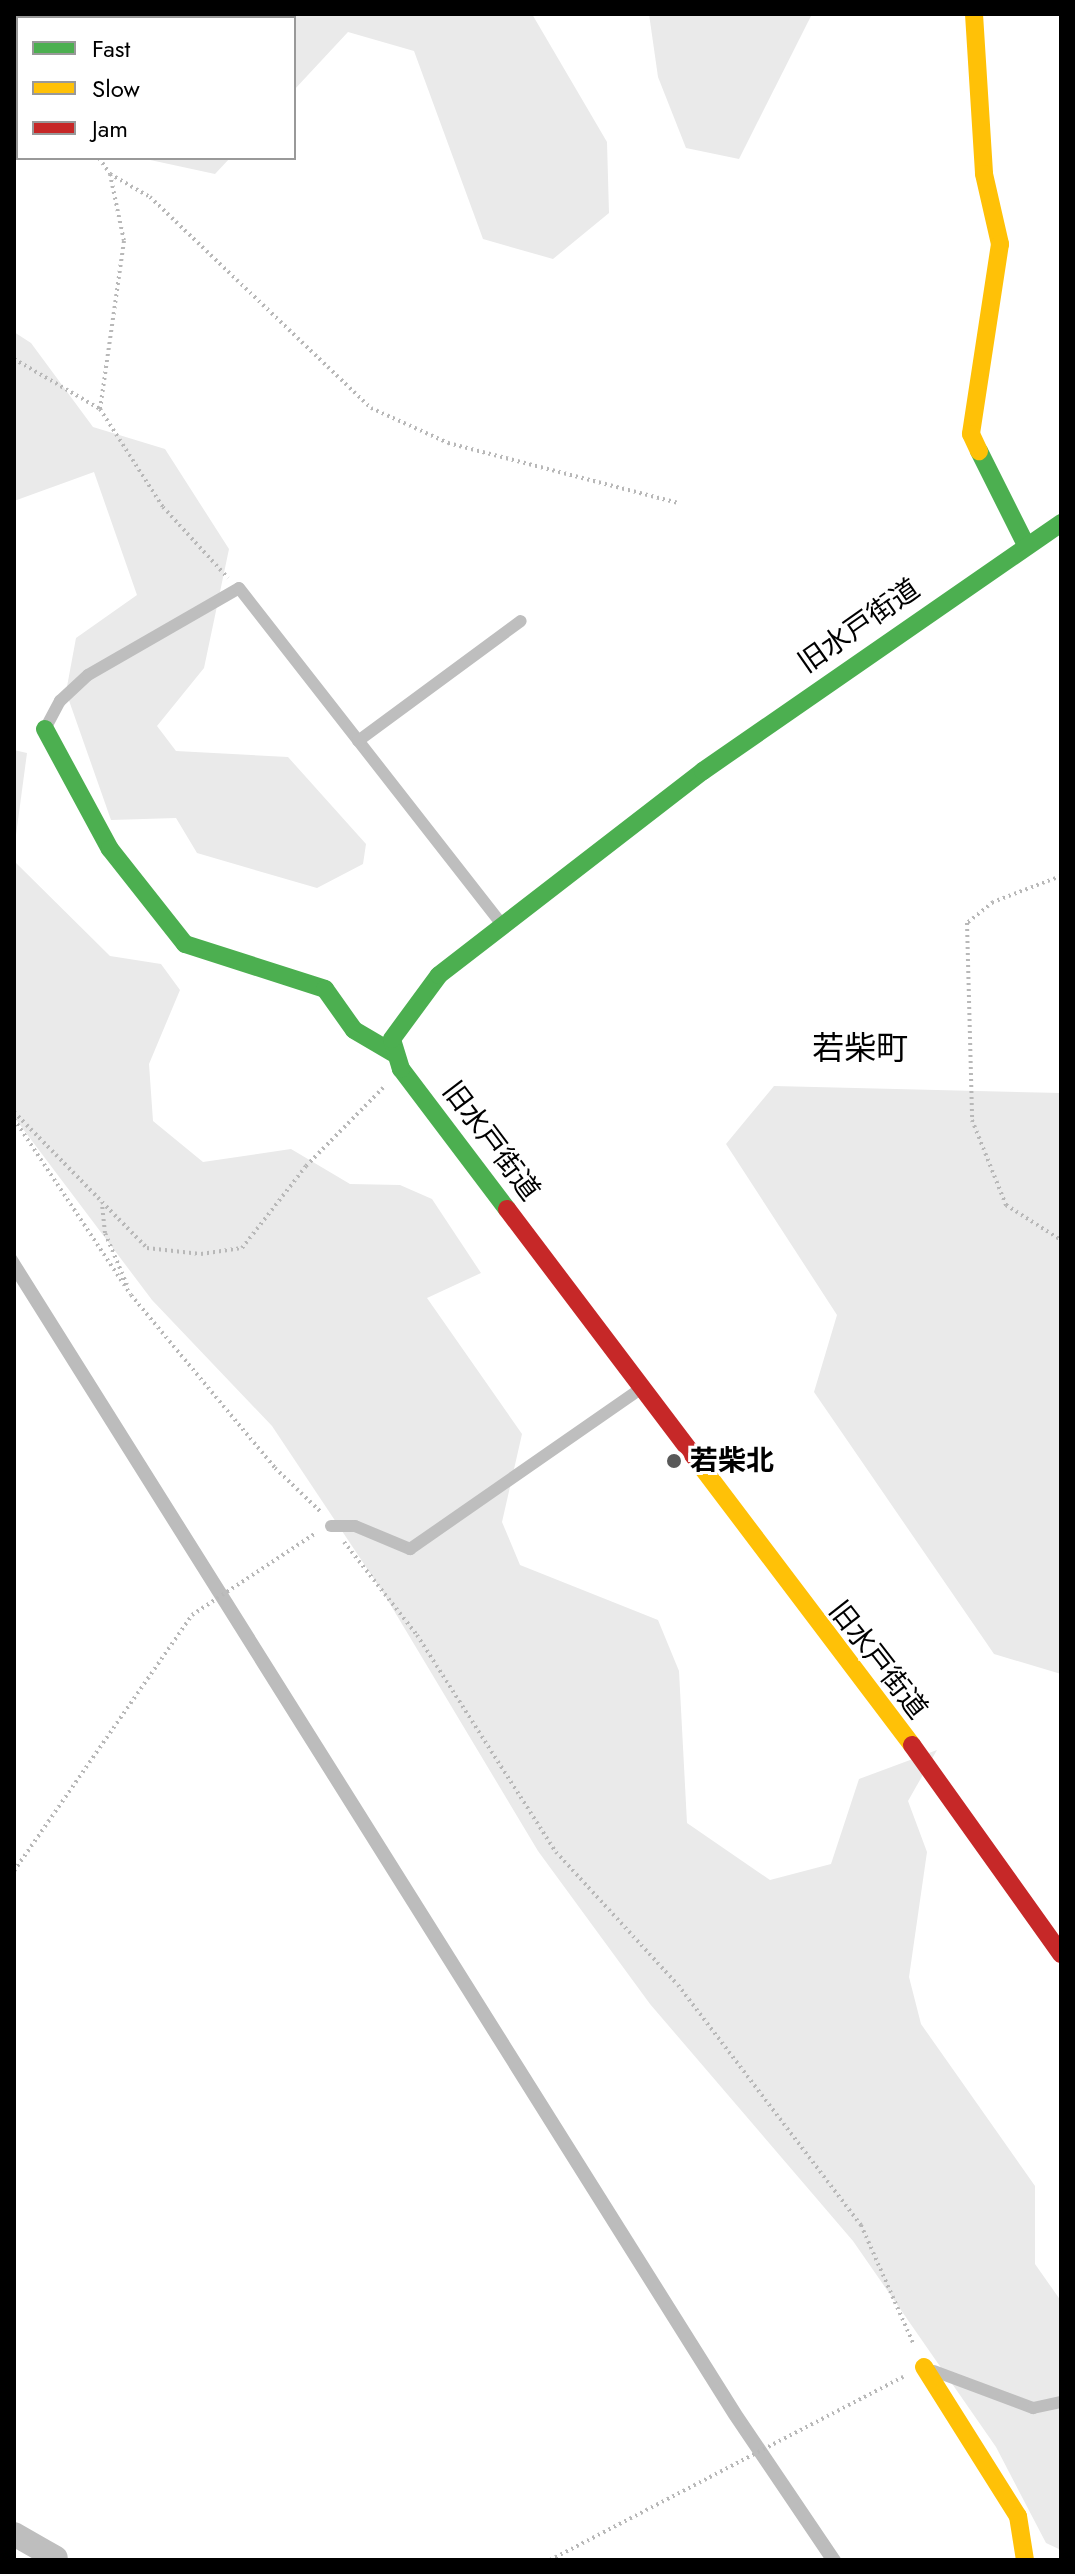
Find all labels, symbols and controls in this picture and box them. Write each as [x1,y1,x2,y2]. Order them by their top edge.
legend [16,16,296,160]
text: Fast [92,31,130,66]
text: Slow [92,71,140,106]
text: Jam [92,111,128,146]
street label: 旧水戸街道 [792,572,926,680]
district label: 若柴町 [812,1029,908,1067]
street label: 旧水戸街道 [435,1075,547,1207]
place label: 若柴北 [690,1444,774,1478]
marker: 若柴北 [665,1452,683,1470]
street label: 旧水戸街道 [822,1594,934,1726]

